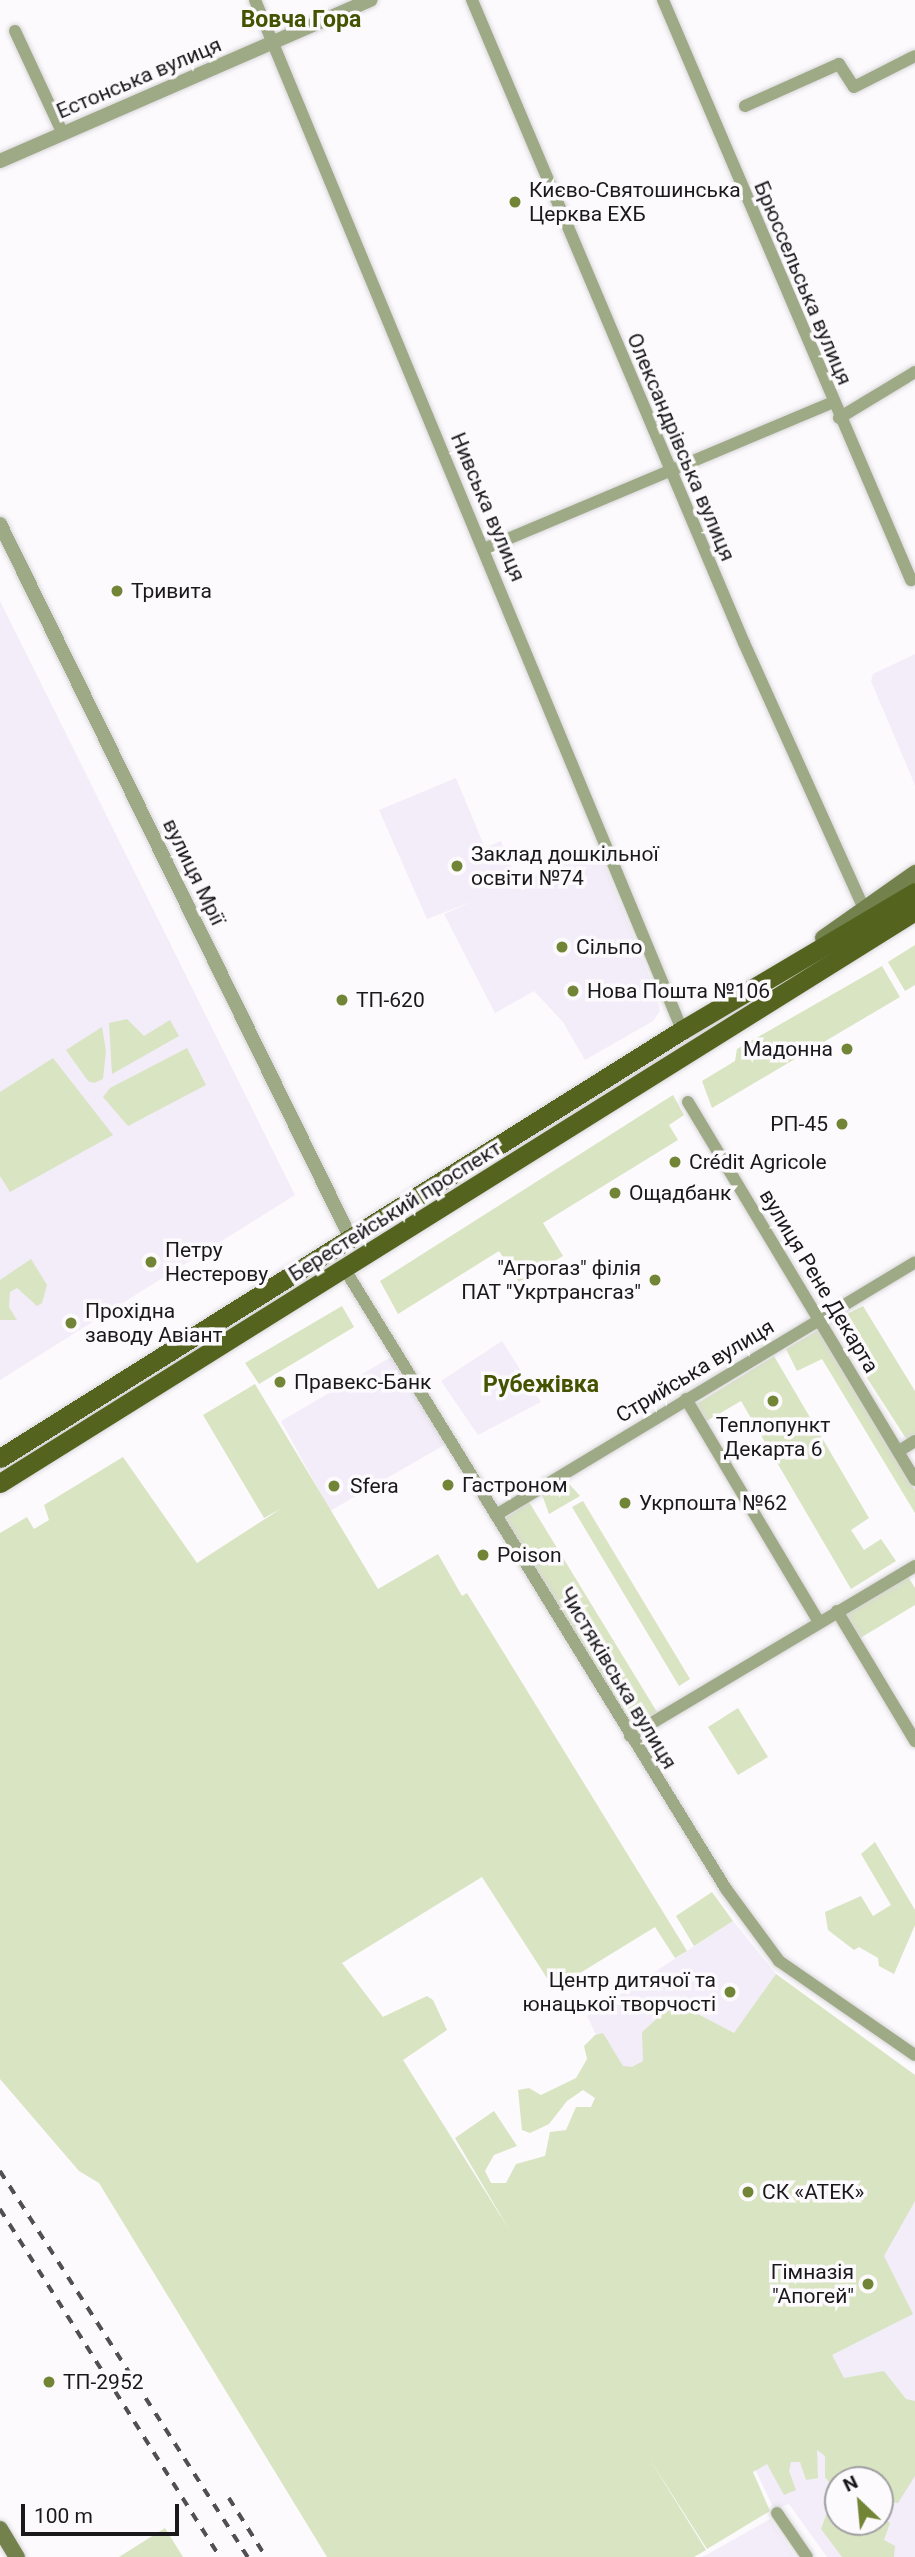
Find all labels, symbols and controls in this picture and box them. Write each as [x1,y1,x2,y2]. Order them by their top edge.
district label: Вовча Гора [241,6,361,34]
street label: Естонська вулиця [53,32,225,124]
place label: Києво-Святошинська Церква ЕХБ [529,177,741,227]
street label: Брюссельська вулиця [749,177,857,389]
marker: Києво-Святошинська Церква ЕХБ [507,194,523,210]
street label: Олександрівська вулиця [622,329,740,565]
street label: Нивська вулиця [445,429,531,585]
place label: Тривита [131,578,212,604]
marker: Тривита [109,583,125,599]
street label: вулиця Мрії [157,815,231,929]
place label: Заклад дошкільної освіти №74 [471,841,659,891]
marker: Заклад дошкільної освіти №74 [449,858,465,874]
place label: Сільпо [576,934,642,960]
marker: Сільпо [554,939,570,955]
place label: Нова Пошта №106 [587,978,770,1004]
marker: Нова Пошта №106 [565,983,581,999]
place label: ТП-620 [356,987,425,1013]
marker: ТП-620 [334,992,350,1008]
place label: Мадонна [743,1036,833,1062]
marker: Мадонна [839,1041,855,1057]
place label: РП-45 [770,1111,828,1137]
marker: РП-45 [834,1116,850,1132]
street label: Берестейський проспект [284,1135,506,1287]
place label: Crédit Agricole [689,1149,827,1175]
marker: Crédit Agricole [667,1154,683,1170]
place label: Ощадбанк [629,1180,731,1206]
marker: Ощадбанк [607,1185,623,1201]
street label: вулиця Рене Декарта [754,1185,884,1377]
place label: Петру Нестерову [165,1237,268,1287]
marker: Петру Нестерову [143,1254,159,1270]
place label: "Агрогаз" філія ПАТ "Укртрансгаз" [461,1255,641,1305]
marker: "Агрогаз" філія ПАТ "Укртрансгаз" [647,1272,663,1288]
place label: Прохідна заводу Авіант [85,1298,223,1348]
street label: Стрийська вулиця [611,1314,779,1428]
marker: Прохідна заводу Авіант [63,1315,79,1331]
place label: Правекс-Банк [294,1369,431,1395]
district label: Рубежівка [483,1371,599,1399]
marker: Правекс-Банк [272,1374,288,1390]
marker: Теплопункт Декарта 6 [765,1393,781,1409]
place label: Теплопункт Декарта 6 [716,1412,830,1462]
place label: Гастроном [462,1472,567,1498]
place label: Sfera [350,1473,399,1499]
marker: Sfera [324,1476,344,1496]
marker: Гастроном [440,1477,456,1493]
place label: Укрпошта №62 [639,1490,787,1516]
marker: Укрпошта №62 [617,1495,633,1511]
place label: Poison [497,1542,562,1568]
marker: Poison [475,1547,491,1563]
street label: Чистяківська вулиця [554,1582,682,1774]
place label: Центр дитячої та юнацької творчості [522,1967,716,2017]
marker: Центр дитячої та юнацької творчості [722,1984,738,2000]
place label: СК «АТЕК» [762,2179,864,2205]
marker: СК «АТЕК» [740,2184,756,2200]
place label: Гімназія "Апогей" [771,2259,854,2309]
marker: Гімназія "Апогей" [860,2276,876,2292]
place label: ТП-2952 [63,2369,144,2395]
marker: ТП-2952 [41,2374,57,2390]
north arrow [824,2466,894,2536]
text: N [839,2470,862,2497]
scale bar [24,2490,182,2534]
text: 100 m [34,2504,93,2528]

